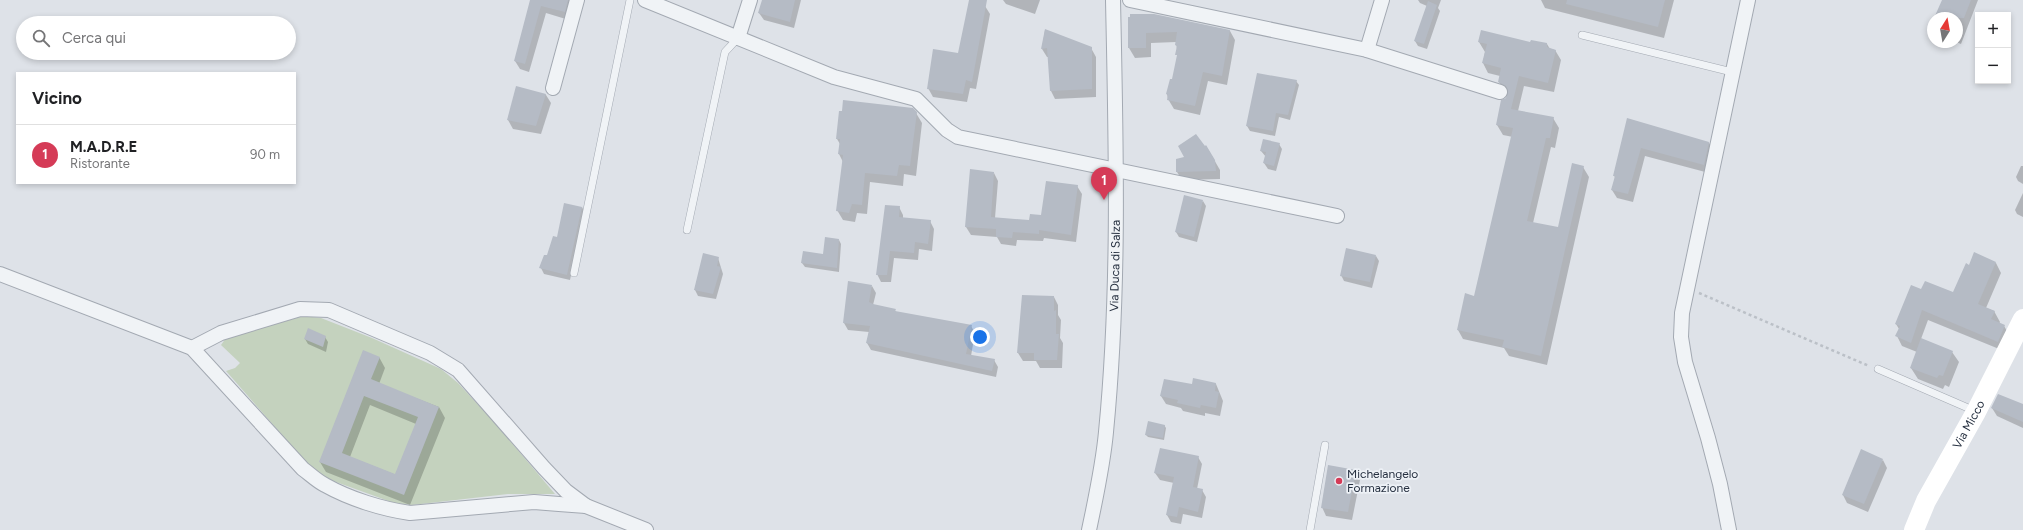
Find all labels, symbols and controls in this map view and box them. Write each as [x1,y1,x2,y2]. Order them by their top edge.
north arrow [1927,12,1963,48]
map controls [1975,12,2011,84]
button: + [1975,12,2011,48]
search box [16,16,296,60]
icon: search [30,27,52,49]
text: Cerca qui [62,29,126,47]
button: − [1975,48,2011,84]
text: Vicino [32,88,82,108]
text: M.A.D.R.E [70,138,137,156]
text: 1 [42,147,48,162]
text: 90 m [250,147,280,162]
text: Ristorante [70,156,130,171]
pin: 1 [1091,167,1117,200]
street label: Via Duca di Salza [1107,220,1123,312]
your location [970,327,990,347]
street label: Via Micco [1950,398,1988,451]
place label: Michelangelo Formazione [1347,467,1418,495]
marker: Michelangelo Formazione [1334,476,1344,486]

